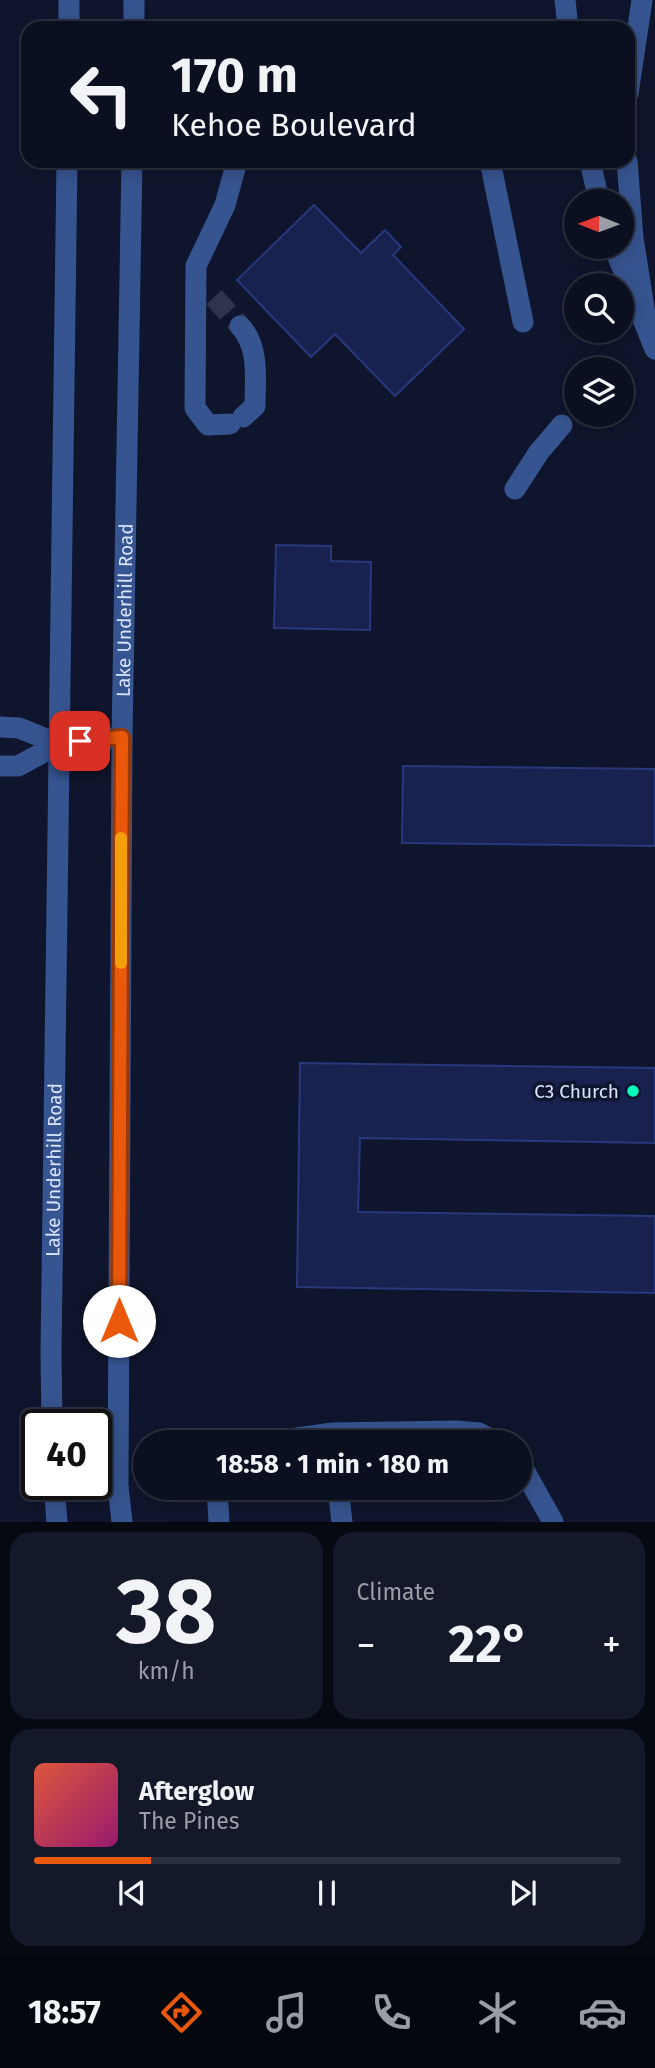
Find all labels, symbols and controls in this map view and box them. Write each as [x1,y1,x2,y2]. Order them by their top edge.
text: 170 m [171,46,298,105]
icon: left [56,49,147,140]
text: Kehoe Boulevard [171,106,417,144]
north arrow [564,189,634,259]
map controls [564,189,634,427]
button: search [564,273,634,343]
button: layers [564,357,634,427]
street label: Lake Underhill Road [111,523,137,697]
pin [50,711,110,771]
icon: arrive [61,722,99,760]
place label: C3 Church [534,1080,619,1103]
street label: Lake Underhill Road [41,1083,66,1257]
marker: C3 Church [625,1083,641,1099]
position arrow [82,1284,156,1358]
speed limit sign: 40 [21,1409,112,1500]
text: 18:58 · 1 min · 180 m [216,1449,449,1480]
text: 38 [116,1557,216,1666]
text: Climate [357,1578,435,1606]
text: 22° [448,1613,529,1676]
text: − [357,1622,376,1668]
text: + [602,1622,621,1668]
text: km/h [138,1657,195,1685]
text: Afterglow [139,1776,254,1807]
text: The Pines [139,1807,240,1835]
icon: previous [113,1874,151,1912]
icon: pause [308,1874,346,1912]
icon: next [504,1874,542,1912]
icon: directions [157,1988,206,2037]
icon: music [262,1988,311,2037]
icon: phone [367,1988,416,2037]
icon: climate [473,1988,522,2037]
icon: car [578,1988,627,2037]
text: 18:57 [28,1993,101,2031]

